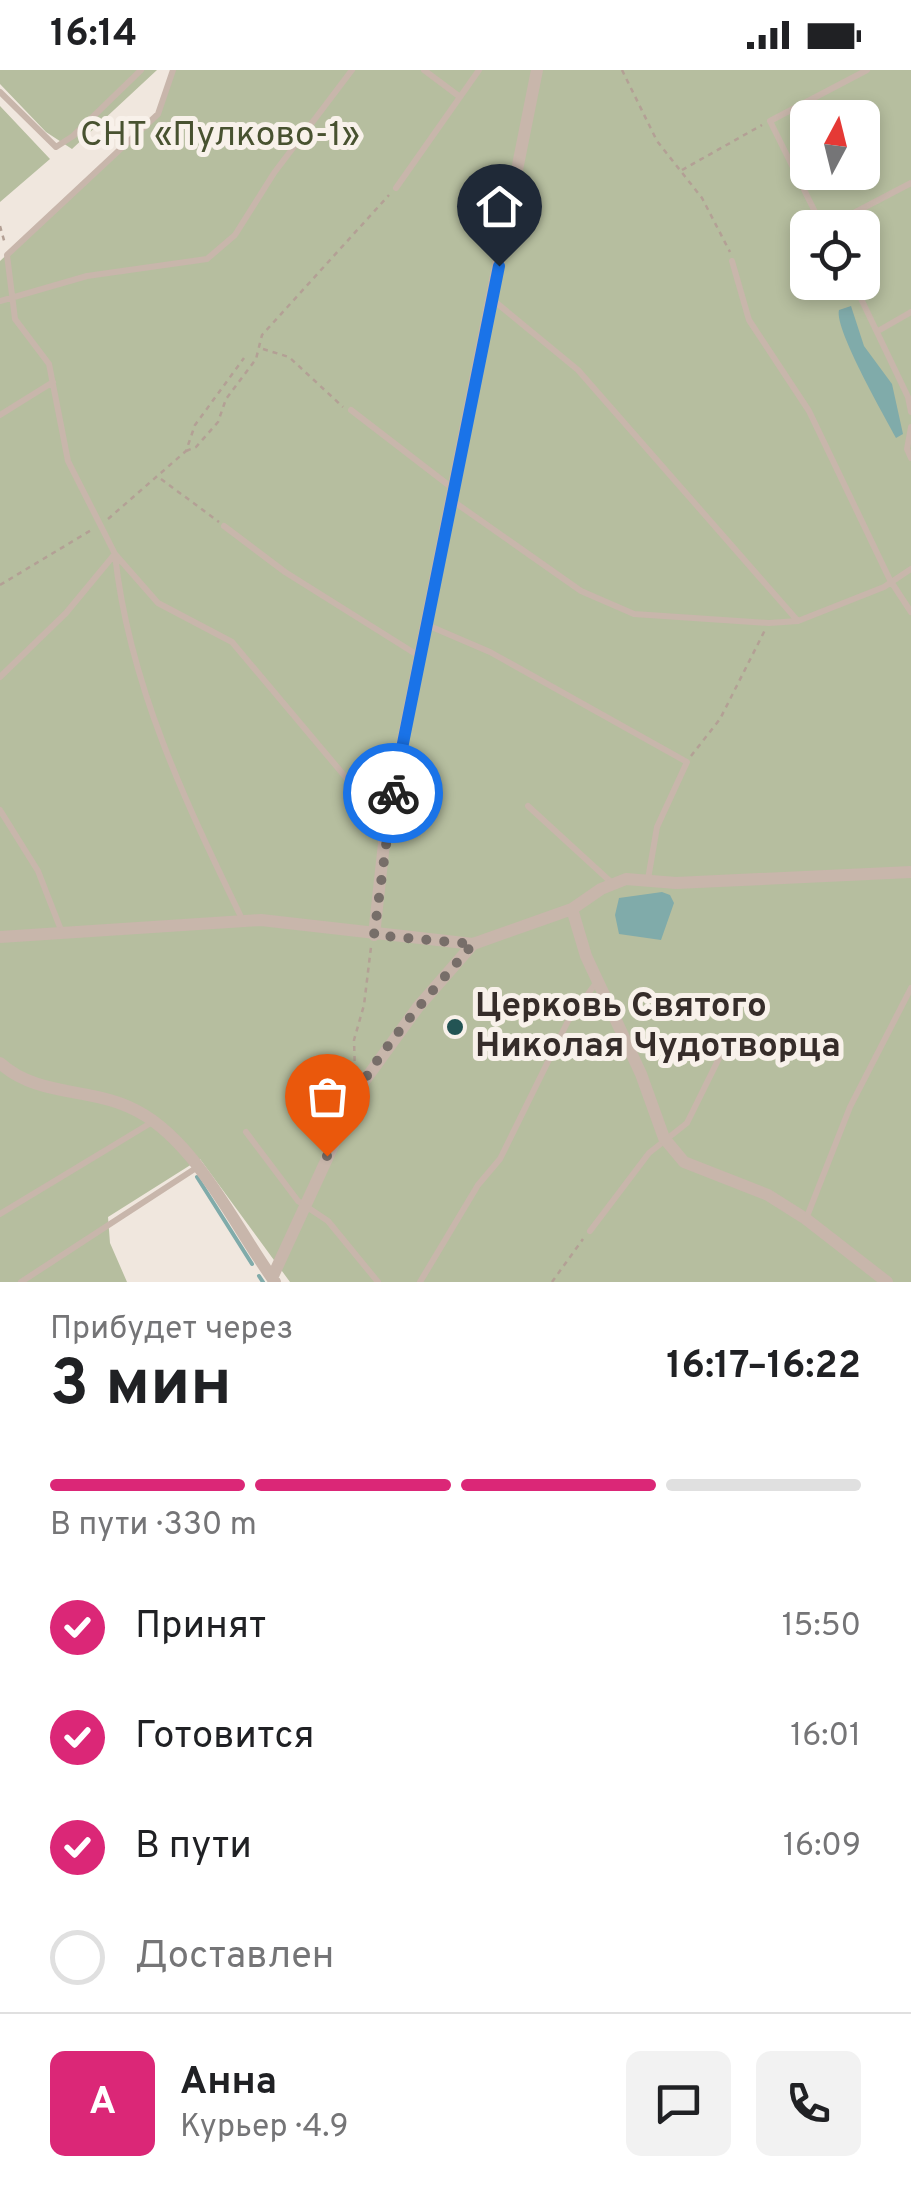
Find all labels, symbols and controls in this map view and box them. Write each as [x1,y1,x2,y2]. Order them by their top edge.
text: 16:14 [50,11,137,60]
north arrow [790,100,880,190]
map controls [790,100,880,300]
park label: СНТ «Пулково-1» [80,114,360,158]
pin [457,164,542,267]
icon: home [472,179,527,234]
button: locate [790,210,880,300]
courier [343,743,443,843]
icon: bike [366,766,421,821]
place label: Церковь Святого Николая Чудотворца [475,985,841,1069]
marker: Церковь Святого Николая Чудотворца [444,1016,466,1038]
pin [285,1054,370,1157]
icon: bag [300,1069,355,1124]
text: Прибудет через [50,1310,293,1350]
text: 16:17–16:22 [666,1343,861,1392]
text: 3 мин [50,1346,232,1428]
text: В пути · 330 m [50,1506,257,1546]
icon: check [50,1600,105,1655]
text: Принят [135,1603,266,1652]
text: 15:50 [782,1607,861,1647]
icon: check [50,1710,105,1765]
text: Готовится [135,1713,314,1762]
text: 16:01 [790,1717,861,1757]
icon: check [50,1820,105,1875]
text: В пути [135,1823,252,1872]
text: 16:09 [783,1827,861,1867]
text: Доставлен [135,1933,334,1982]
button: chat [626,2051,731,2156]
button: phone [756,2051,861,2156]
text: Анна [180,2059,277,2108]
text: А [89,2079,116,2128]
text: Курьер · 4.9 [180,2108,349,2148]

